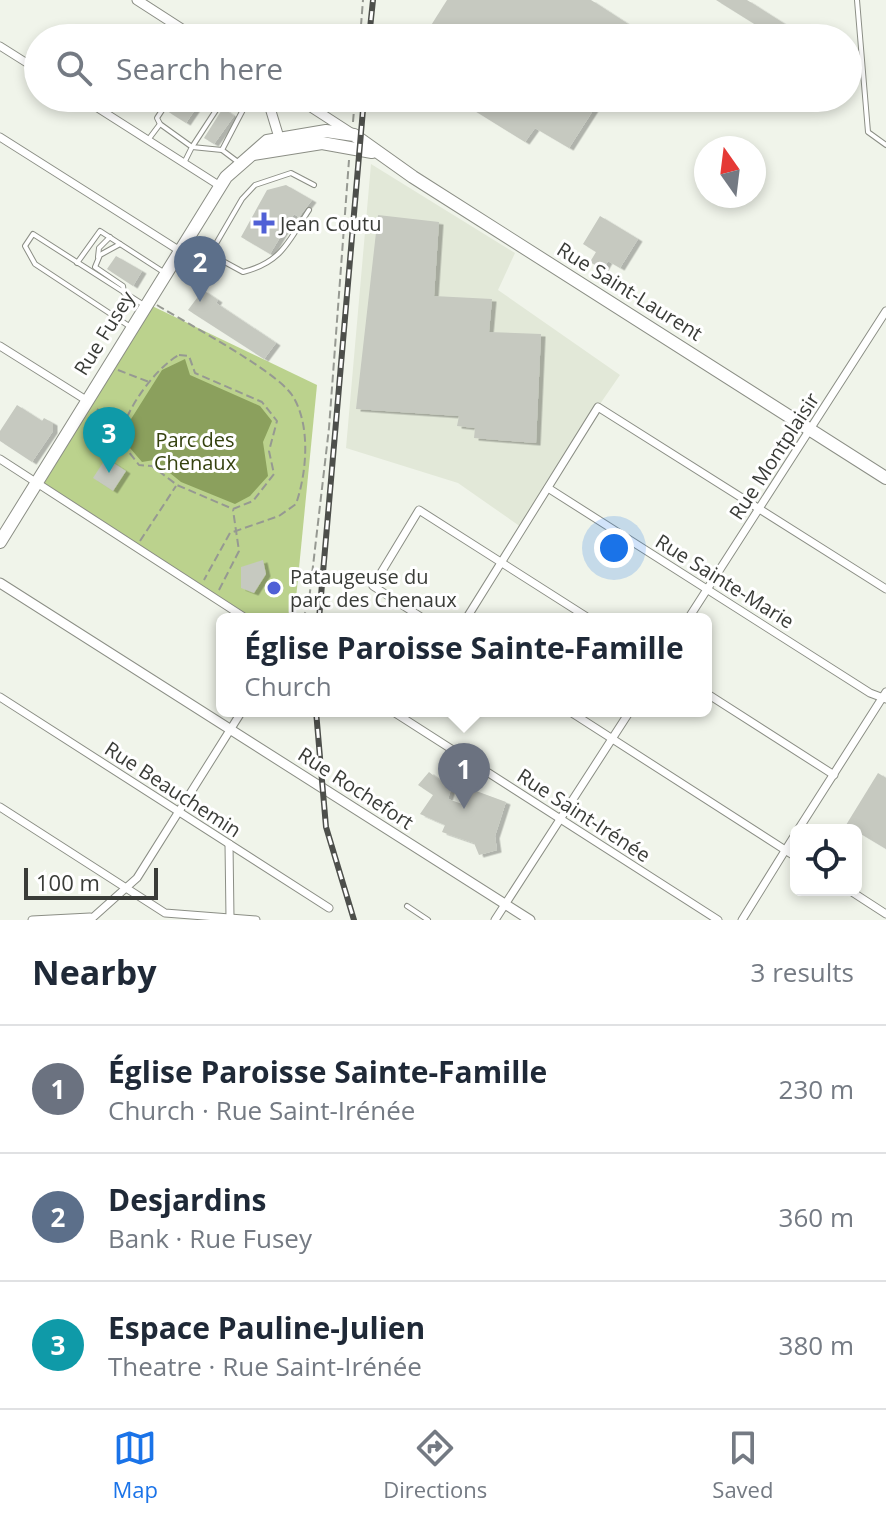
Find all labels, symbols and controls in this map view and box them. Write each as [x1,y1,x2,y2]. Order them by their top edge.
search box [24,24,862,112]
icon: search [52,46,96,90]
text: Search here [116,48,283,89]
north arrow [694,136,766,208]
place label: Jean Coutu [278,210,381,237]
marker: Jean Coutu [255,214,273,232]
street label: Rue Saint-Laurent [552,235,708,347]
pin: 2 [174,236,226,302]
street label: Rue Fusey [68,285,141,380]
street label: Rue Montplaisir [723,387,825,525]
pin: 3 [83,407,135,473]
park label: Parc des Chenaux [154,426,237,476]
street label: Rue Sainte-Marie [651,527,799,635]
your location [594,528,634,568]
place label: Pataugeuse du parc des Chenaux [290,563,457,613]
marker: Pataugeuse du parc des Chenaux [265,579,283,597]
popup [216,613,712,717]
text: Église Paroisse Sainte-Famille [244,627,684,668]
text: Church [244,668,332,704]
street label: Rue Beauchemin [100,735,246,843]
street label: Rue Rochefort [293,741,419,835]
pin: 1 [438,743,490,809]
street label: Rue Saint-Irénée [512,762,656,868]
map controls [790,824,862,896]
button: locate [790,824,862,896]
scale bar [24,864,158,900]
text: 100 m [36,867,100,897]
text: Nearby [32,949,157,995]
text: 3 results [751,954,854,990]
text: Église Paroisse Sainte-Famille [108,1051,547,1092]
text: 1 [51,1071,65,1107]
text: 230 m [779,1071,854,1107]
text: Church · Rue Saint-Irénée [108,1092,415,1128]
text: Desjardins [108,1179,267,1220]
text: 2 [51,1199,65,1235]
text: 360 m [779,1199,854,1235]
text: Bank · Rue Fusey [108,1220,312,1256]
text: Espace Pauline-Julien [108,1307,425,1348]
text: 3 [51,1327,65,1363]
text: 380 m [779,1327,854,1363]
text: Theatre · Rue Saint-Irénée [108,1348,422,1384]
tab: Map [113,1426,158,1504]
tab: Directions [383,1426,487,1504]
tab: Saved [712,1426,773,1504]

